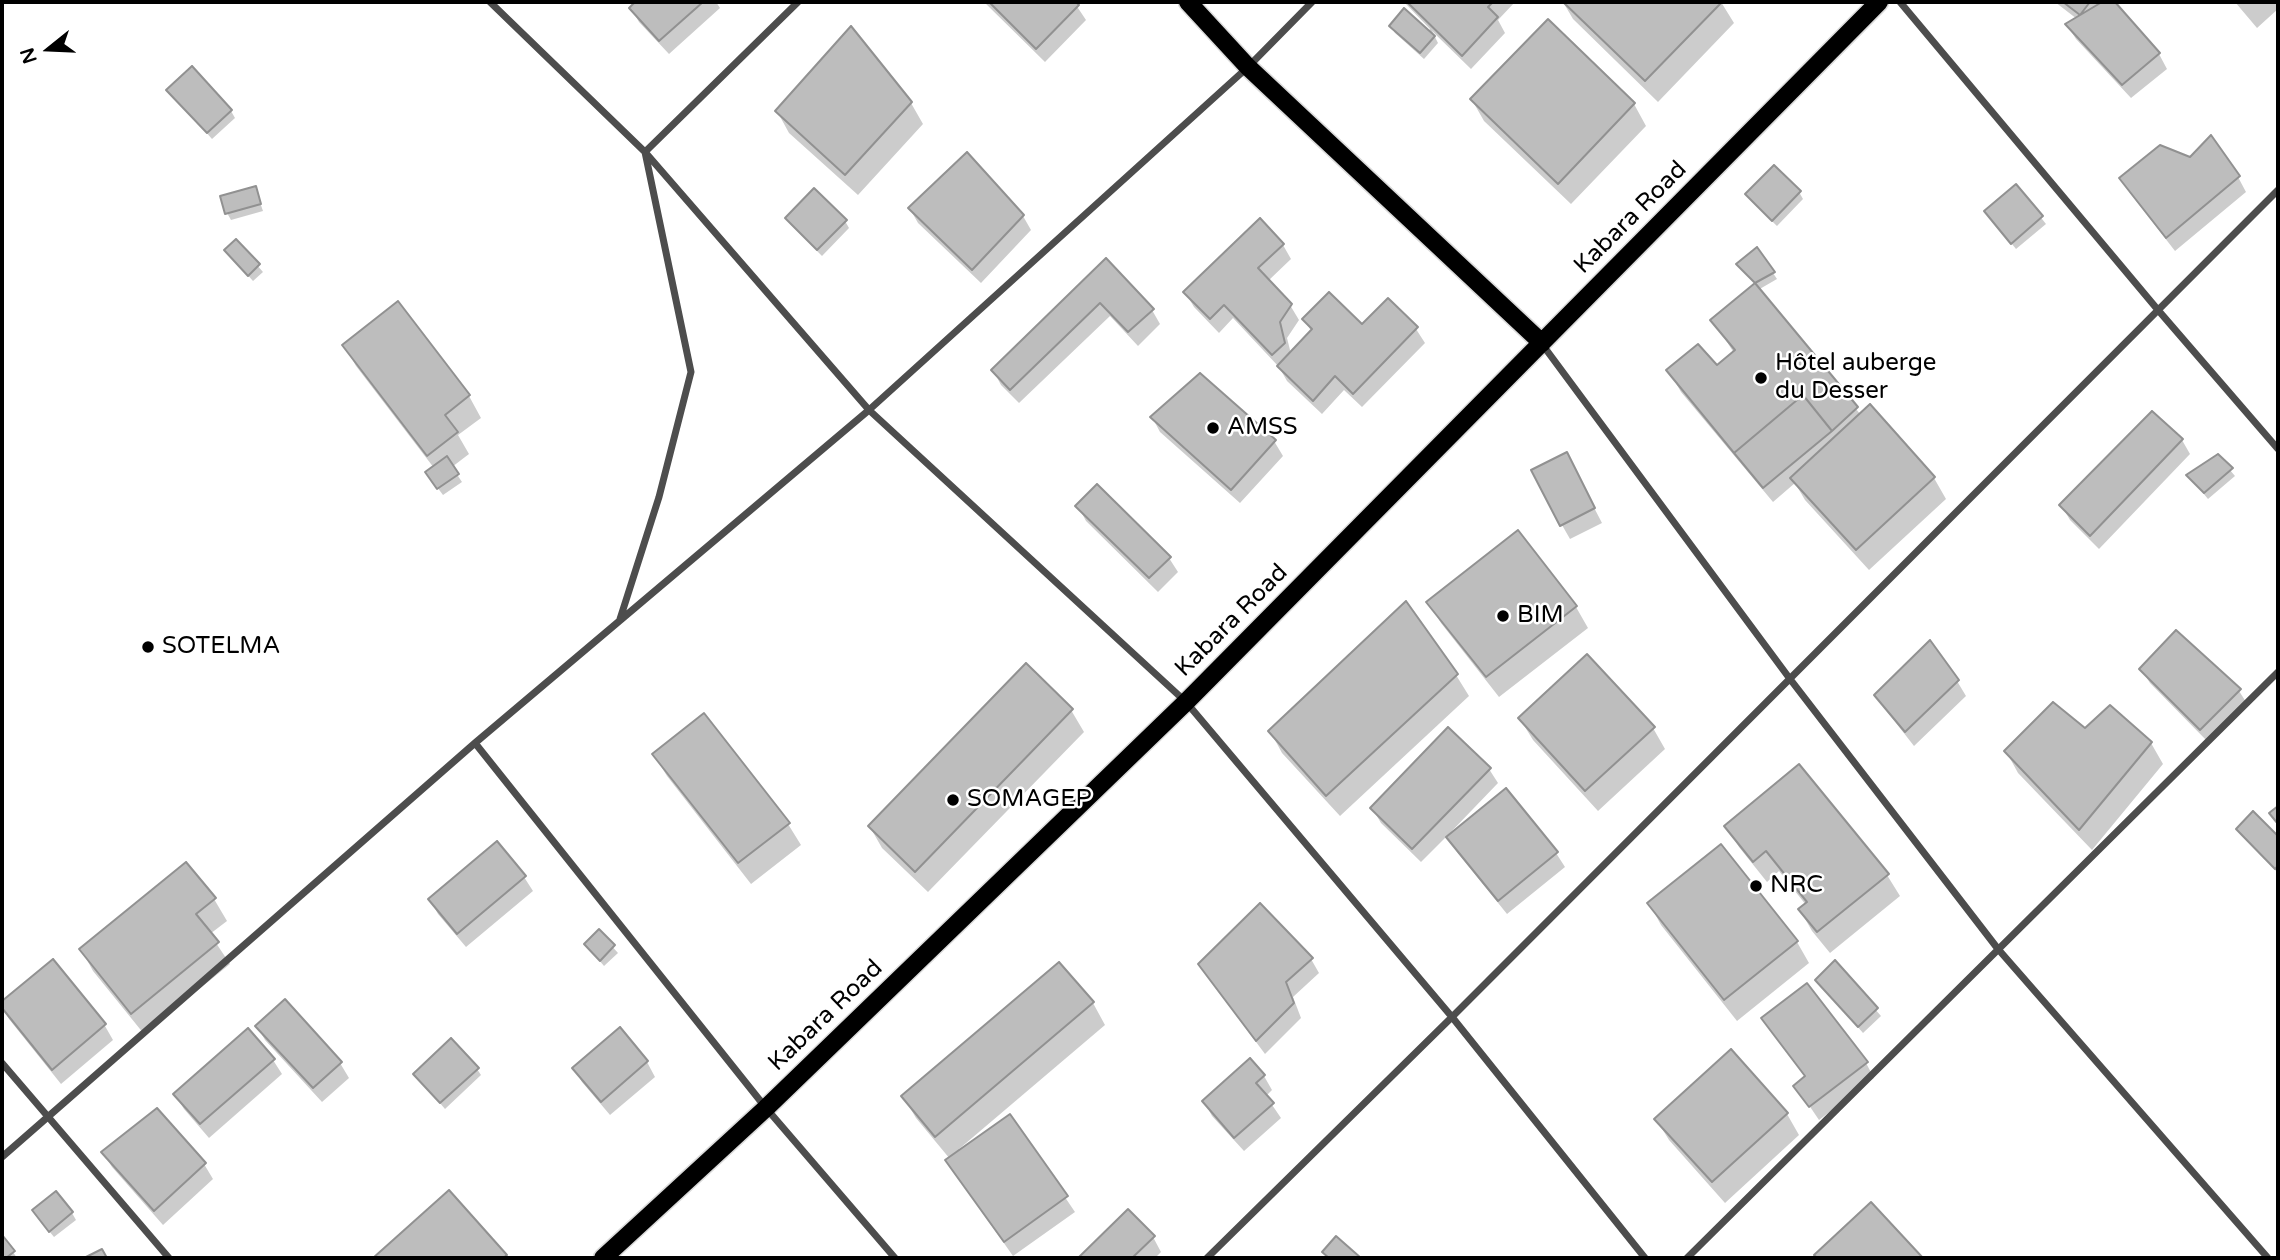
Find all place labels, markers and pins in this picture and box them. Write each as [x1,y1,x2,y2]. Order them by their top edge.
place label: Hôtel auberge du Desser [1775,350,1936,406]
marker: Hôtel auberge du Desser [1753,370,1769,386]
place label: AMSS [1227,414,1298,442]
marker: AMSS [1205,420,1221,436]
place label: BIM [1517,602,1564,630]
marker: BIM [1495,608,1511,624]
place label: SOTELMA [162,633,280,661]
marker: SOTELMA [140,639,156,655]
place label: SOMAGEP [967,786,1092,814]
marker: SOMAGEP [945,792,961,808]
place label: NRC [1770,872,1823,900]
marker: NRC [1748,878,1764,894]

